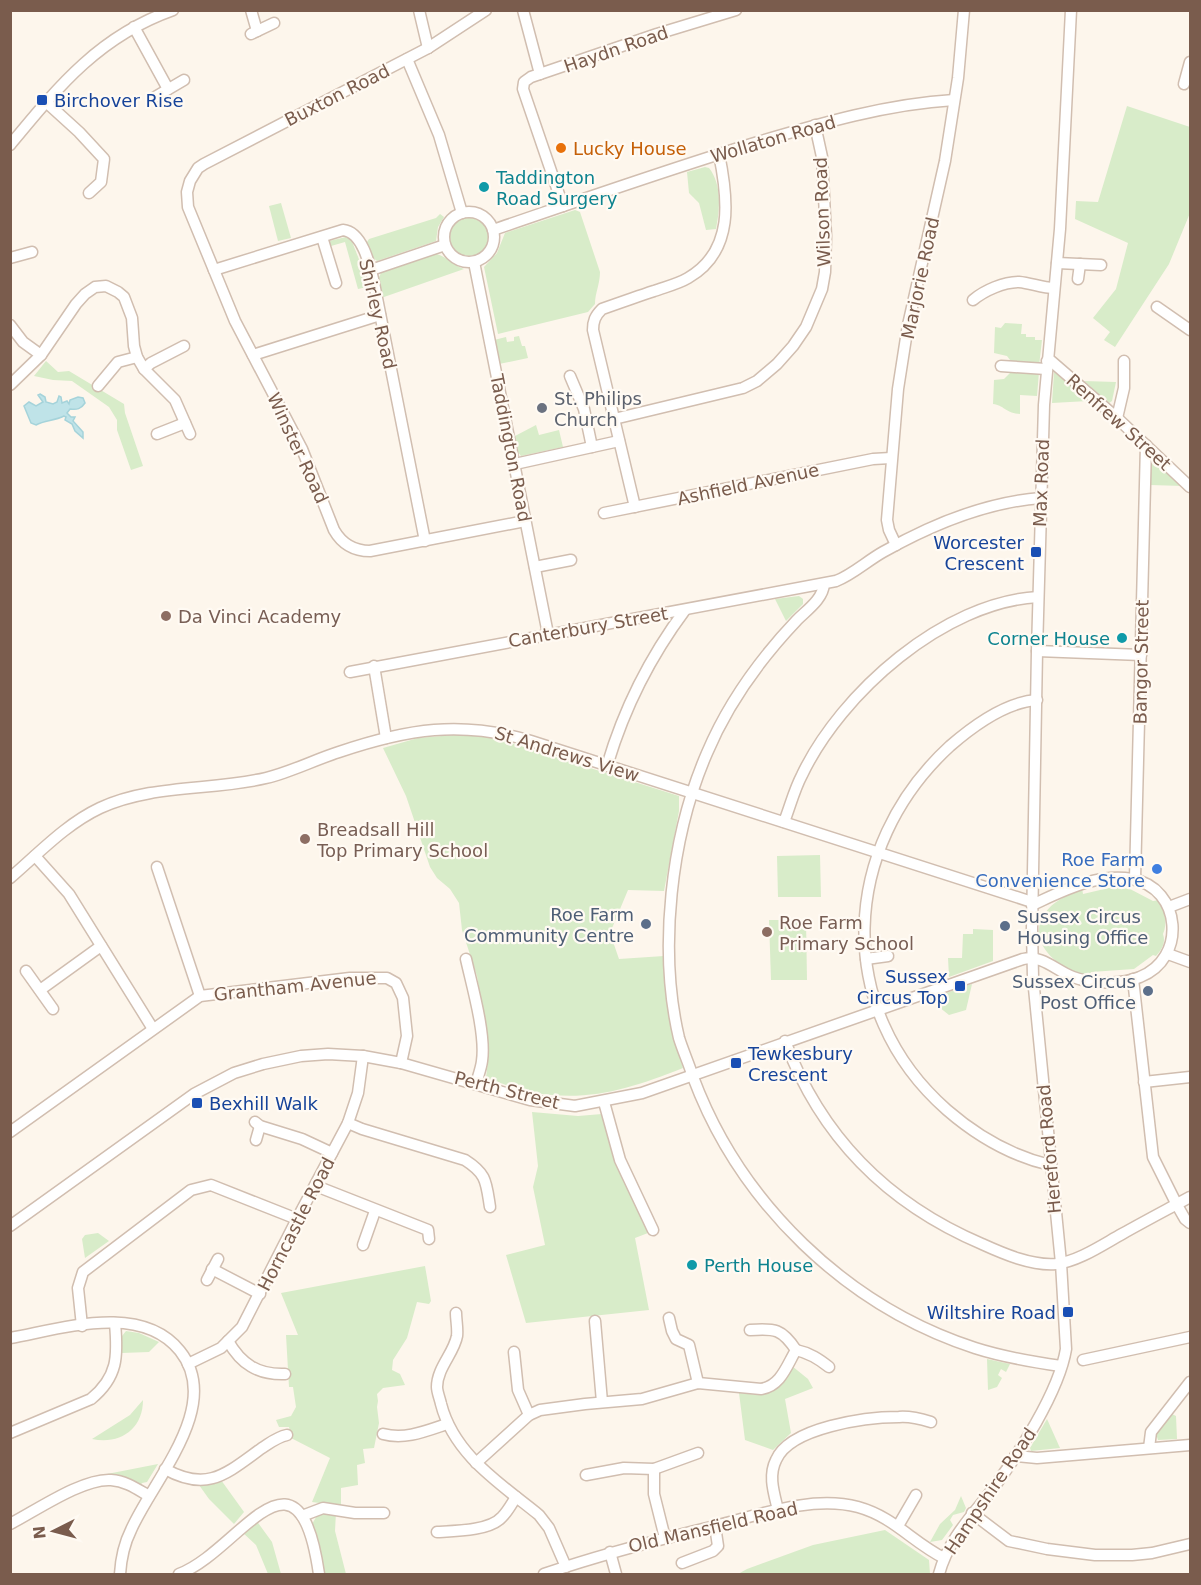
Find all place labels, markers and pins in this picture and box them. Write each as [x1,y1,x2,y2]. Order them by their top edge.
place label: Birchover Rise [54,90,183,111]
marker: Birchover Rise [35,93,49,107]
place label: Lucky House [573,138,687,159]
marker: Lucky House [554,141,568,155]
place label: Taddington Road Surgery [495,167,618,209]
marker: Taddington Road Surgery [477,180,491,194]
place label: St. Philips Church [554,388,642,430]
marker: St. Philips Church [535,401,549,415]
place label: Worcester Crescent [933,532,1025,574]
marker: Worcester Crescent [1029,545,1043,559]
place label: Da Vinci Academy [178,606,342,627]
marker: Da Vinci Academy [159,609,173,623]
place label: Corner House [987,628,1110,649]
marker: Corner House [1115,631,1129,645]
place label: Breadsall Hill Top Primary School [316,819,488,861]
marker: Breadsall Hill Top Primary School [298,832,312,846]
place label: Roe Farm Convenience Store [975,849,1145,891]
marker: Roe Farm Convenience Store [1150,862,1164,876]
place label: Roe Farm Community Centre [464,904,634,946]
place label: Sussex Circus Housing Office [1017,906,1148,948]
place label: Roe Farm Primary School [779,912,914,954]
marker: Roe Farm Community Centre [639,917,653,931]
marker: Sussex Circus Housing Office [998,919,1012,933]
marker: Roe Farm Primary School [760,925,774,939]
place label: Sussex Circus Top [857,966,948,1008]
place label: Sussex Circus Post Office [1012,971,1136,1013]
marker: Sussex Circus Top [953,979,967,993]
marker: Sussex Circus Post Office [1141,984,1155,998]
place label: Tewkesbury Crescent [747,1043,853,1085]
marker: Tewkesbury Crescent [729,1056,743,1070]
place label: Bexhill Walk [209,1093,319,1114]
marker: Bexhill Walk [190,1096,204,1110]
place label: Perth House [704,1255,813,1276]
marker: Perth House [685,1258,699,1272]
place label: Wiltshire Road [927,1302,1056,1323]
marker: Wiltshire Road [1061,1305,1075,1319]

